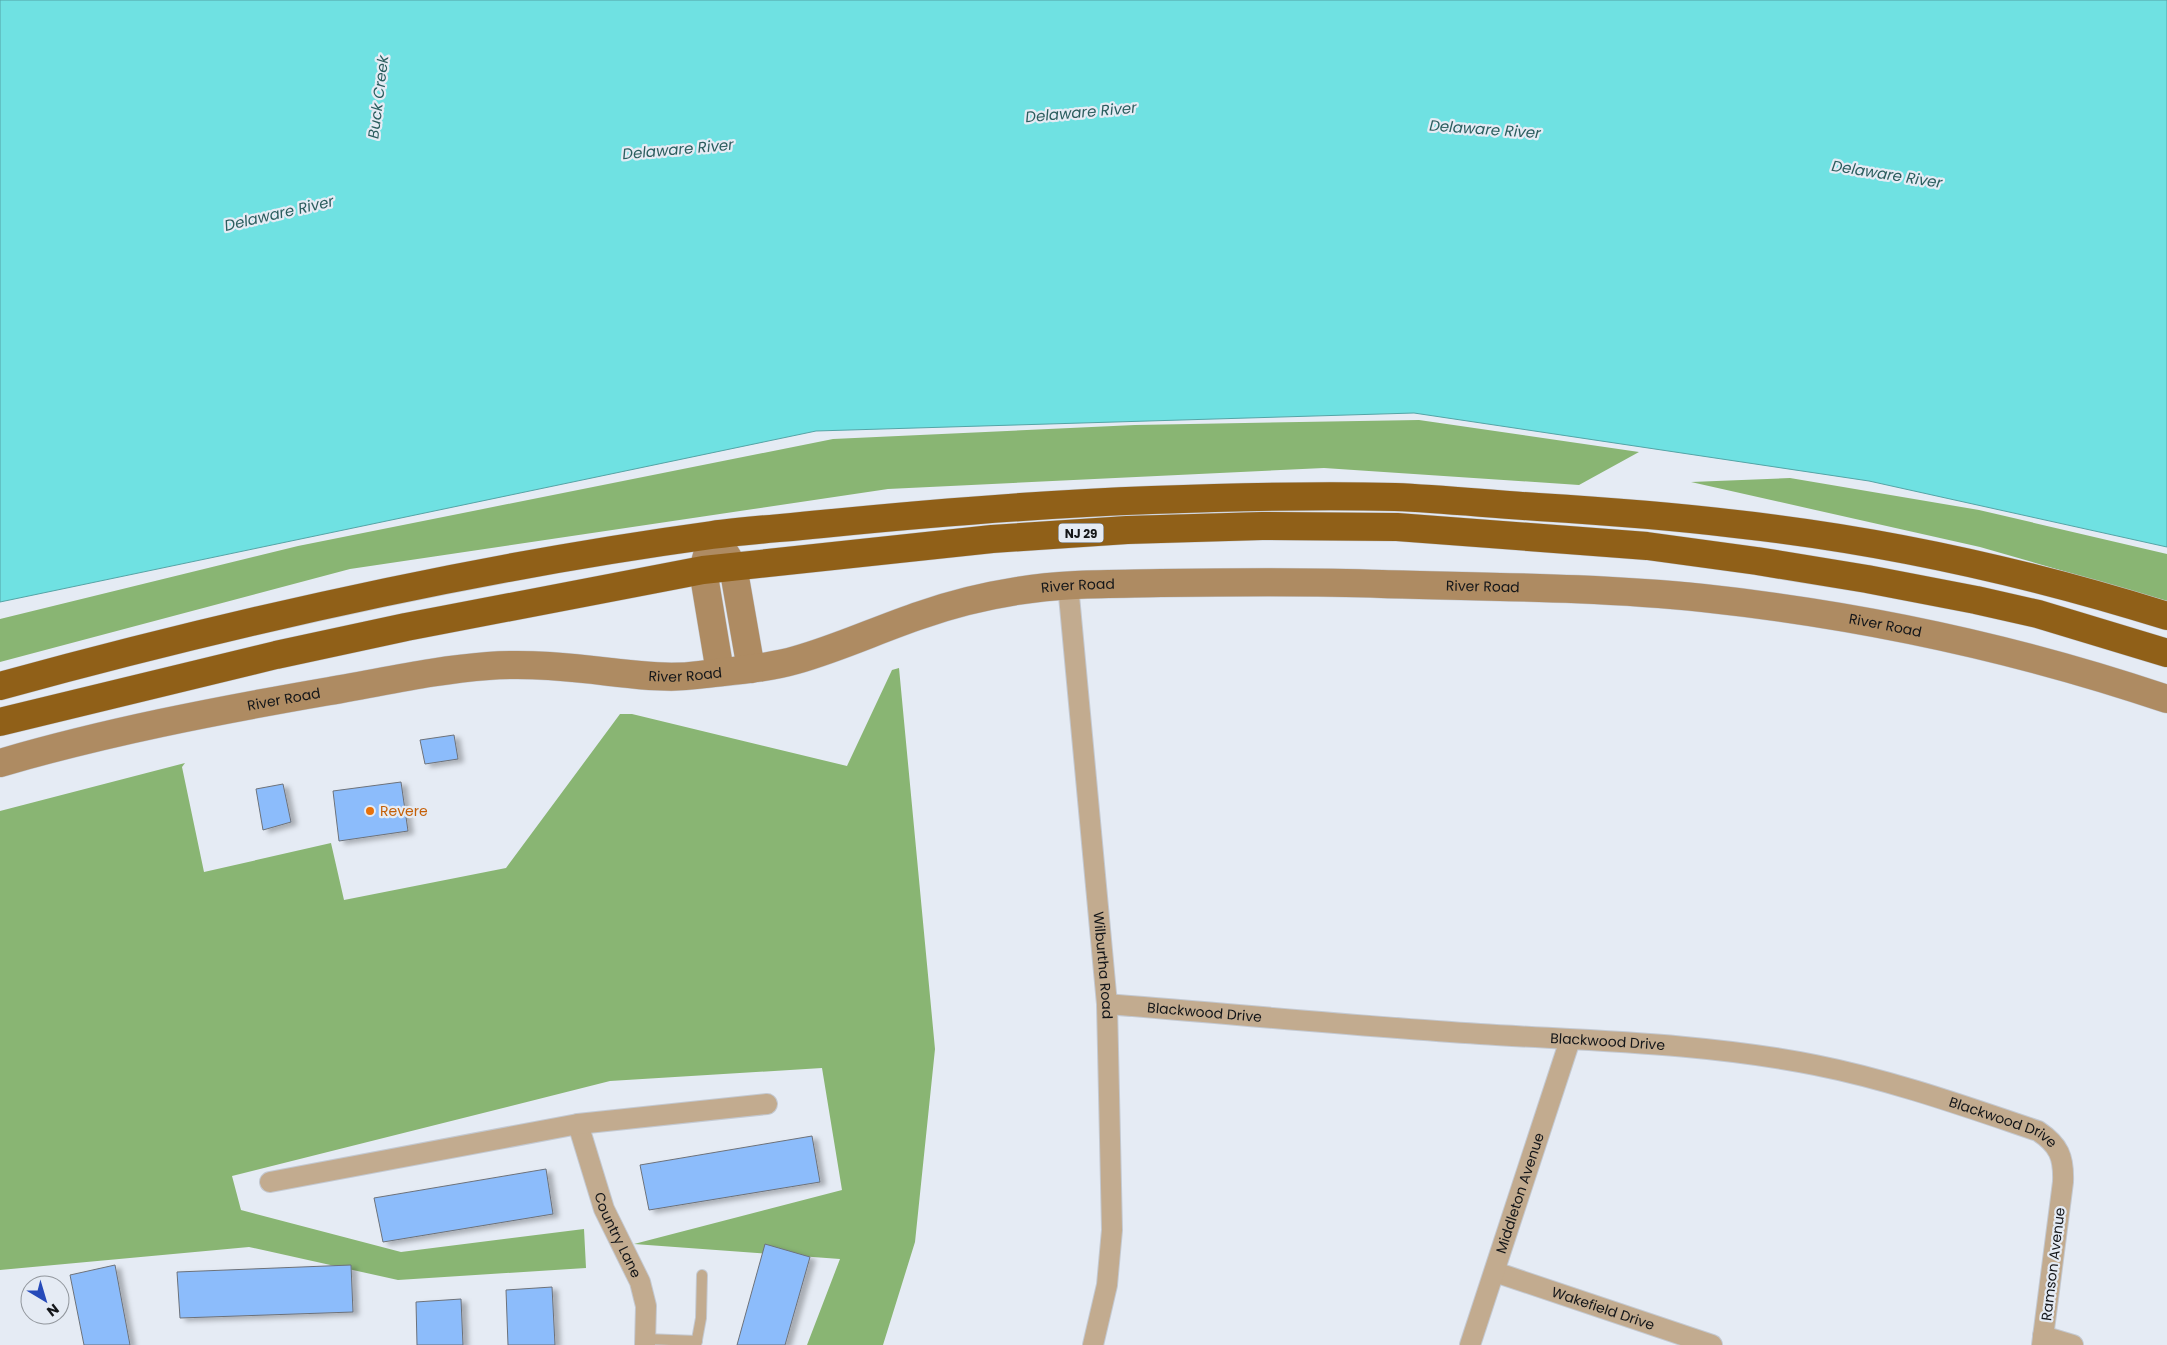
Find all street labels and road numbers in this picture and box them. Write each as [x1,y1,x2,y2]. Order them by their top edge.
road number: NJ 29 [1058,524,1104,542]
street label: River Road [1040,574,1115,598]
street label: River Road [1446,576,1520,597]
street label: River Road [1847,609,1924,642]
street label: River Road [648,662,723,687]
street label: River Road [246,683,322,716]
street label: Wilburtha Road [1088,911,1117,1019]
street label: Blackwood Drive [1146,997,1263,1027]
street label: Blackwood Drive [1550,1028,1666,1055]
street label: Blackwood Drive [1947,1092,2062,1152]
street label: Middleton Avenue [1491,1130,1549,1256]
street label: Country Lane [589,1190,647,1281]
street label: Ramson Avenue [2036,1206,2070,1322]
street label: Wakefield Drive [1549,1282,1658,1335]

